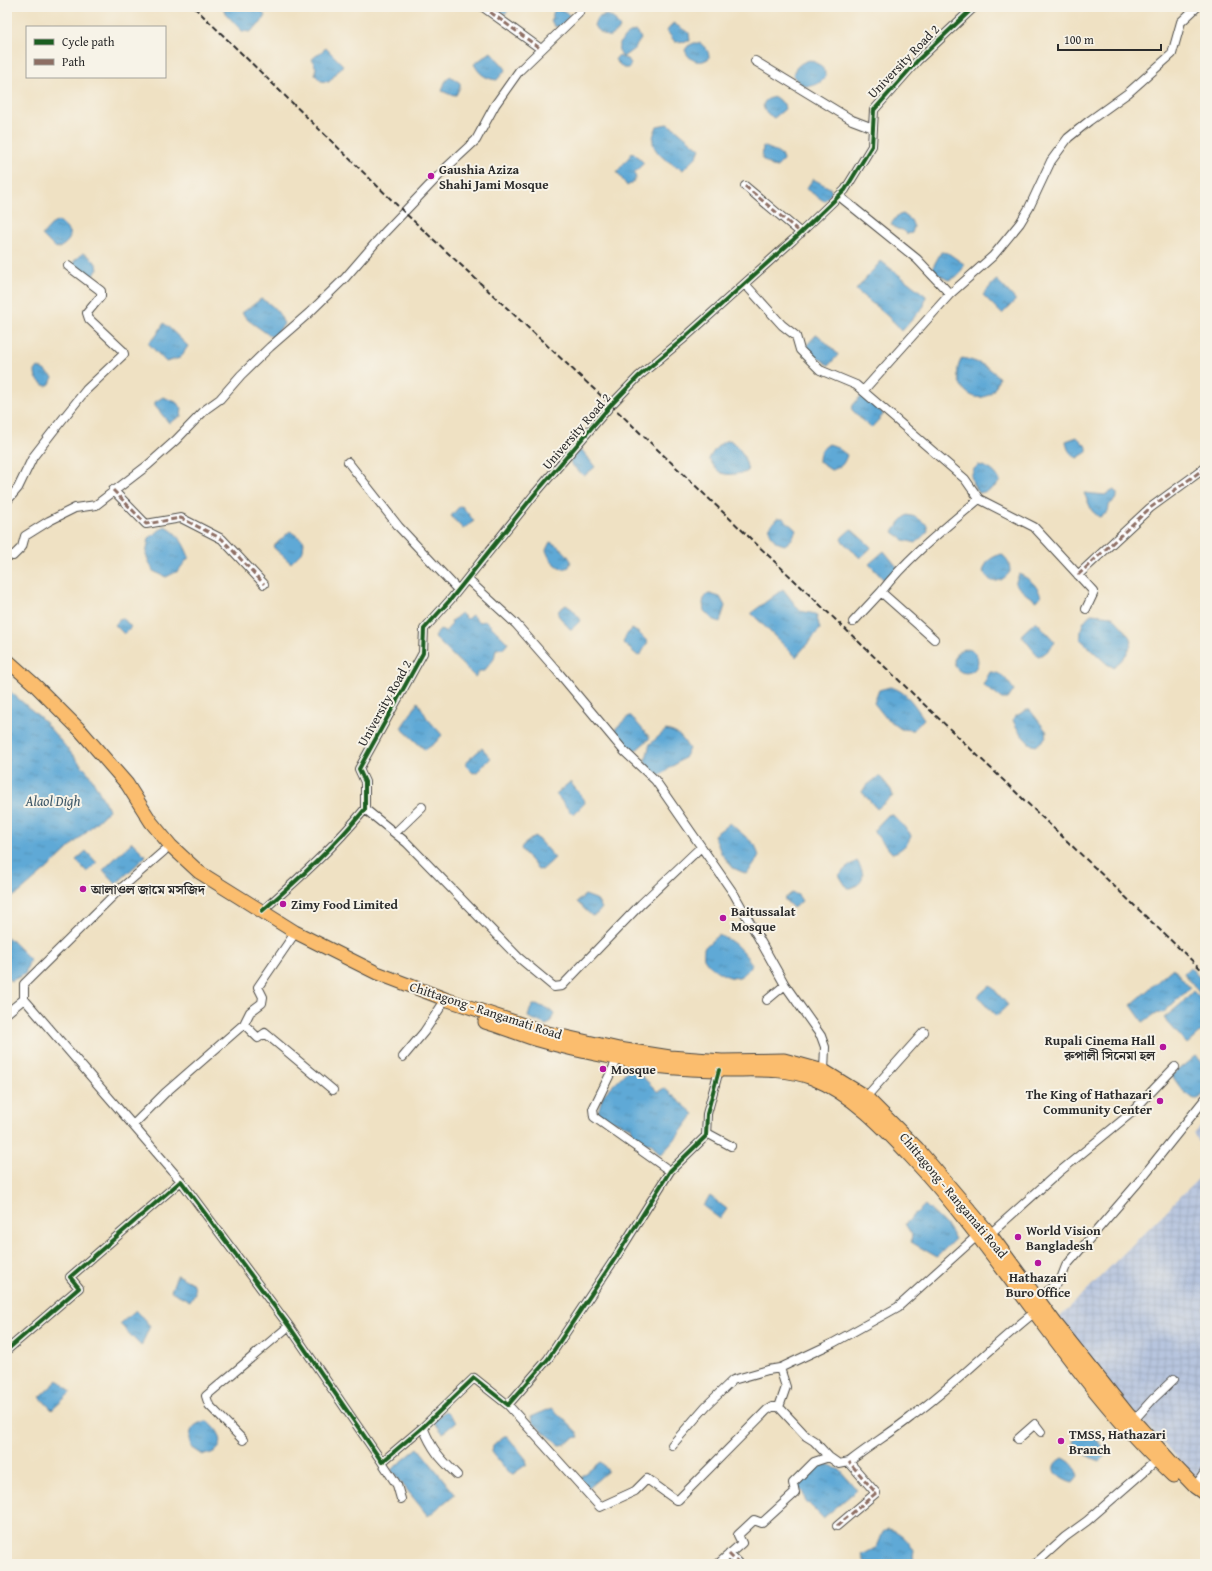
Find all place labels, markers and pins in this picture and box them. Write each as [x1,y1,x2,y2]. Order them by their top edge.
place label: Gaushia Aziza Shahi Jami Mosque [439,160,549,194]
marker: Gaushia Aziza Shahi Jami Mosque [426,171,436,181]
place label: আলাওল জামে মসজিদ [90,880,206,899]
marker: আলাওল জামে মসজিদ [78,884,88,894]
place label: Zimy Food Limited [291,895,399,914]
marker: Zimy Food Limited [278,899,288,909]
place label: Baitussalat Mosque [731,902,796,936]
marker: Baitussalat Mosque [718,913,728,923]
place label: Rupali Cinema Hall রুপালী সিনেমা হল [1045,1031,1156,1065]
marker: Rupali Cinema Hall রুপালী সিনেমা হল [1158,1042,1168,1052]
place label: Mosque [611,1060,656,1079]
marker: Mosque [598,1064,608,1074]
place label: The King of Hathazari Community Center [1026,1085,1152,1119]
marker: The King of Hathazari Community Center [1155,1096,1165,1106]
place label: World Vision Bangladesh [1026,1221,1101,1255]
marker: World Vision Bangladesh [1013,1232,1023,1242]
marker: Hathazari Buro Office [1033,1258,1043,1268]
place label: Hathazari Buro Office [1006,1268,1070,1302]
place label: TMSS, Hathazari Branch [1069,1425,1166,1459]
marker: TMSS, Hathazari Branch [1056,1436,1066,1446]

